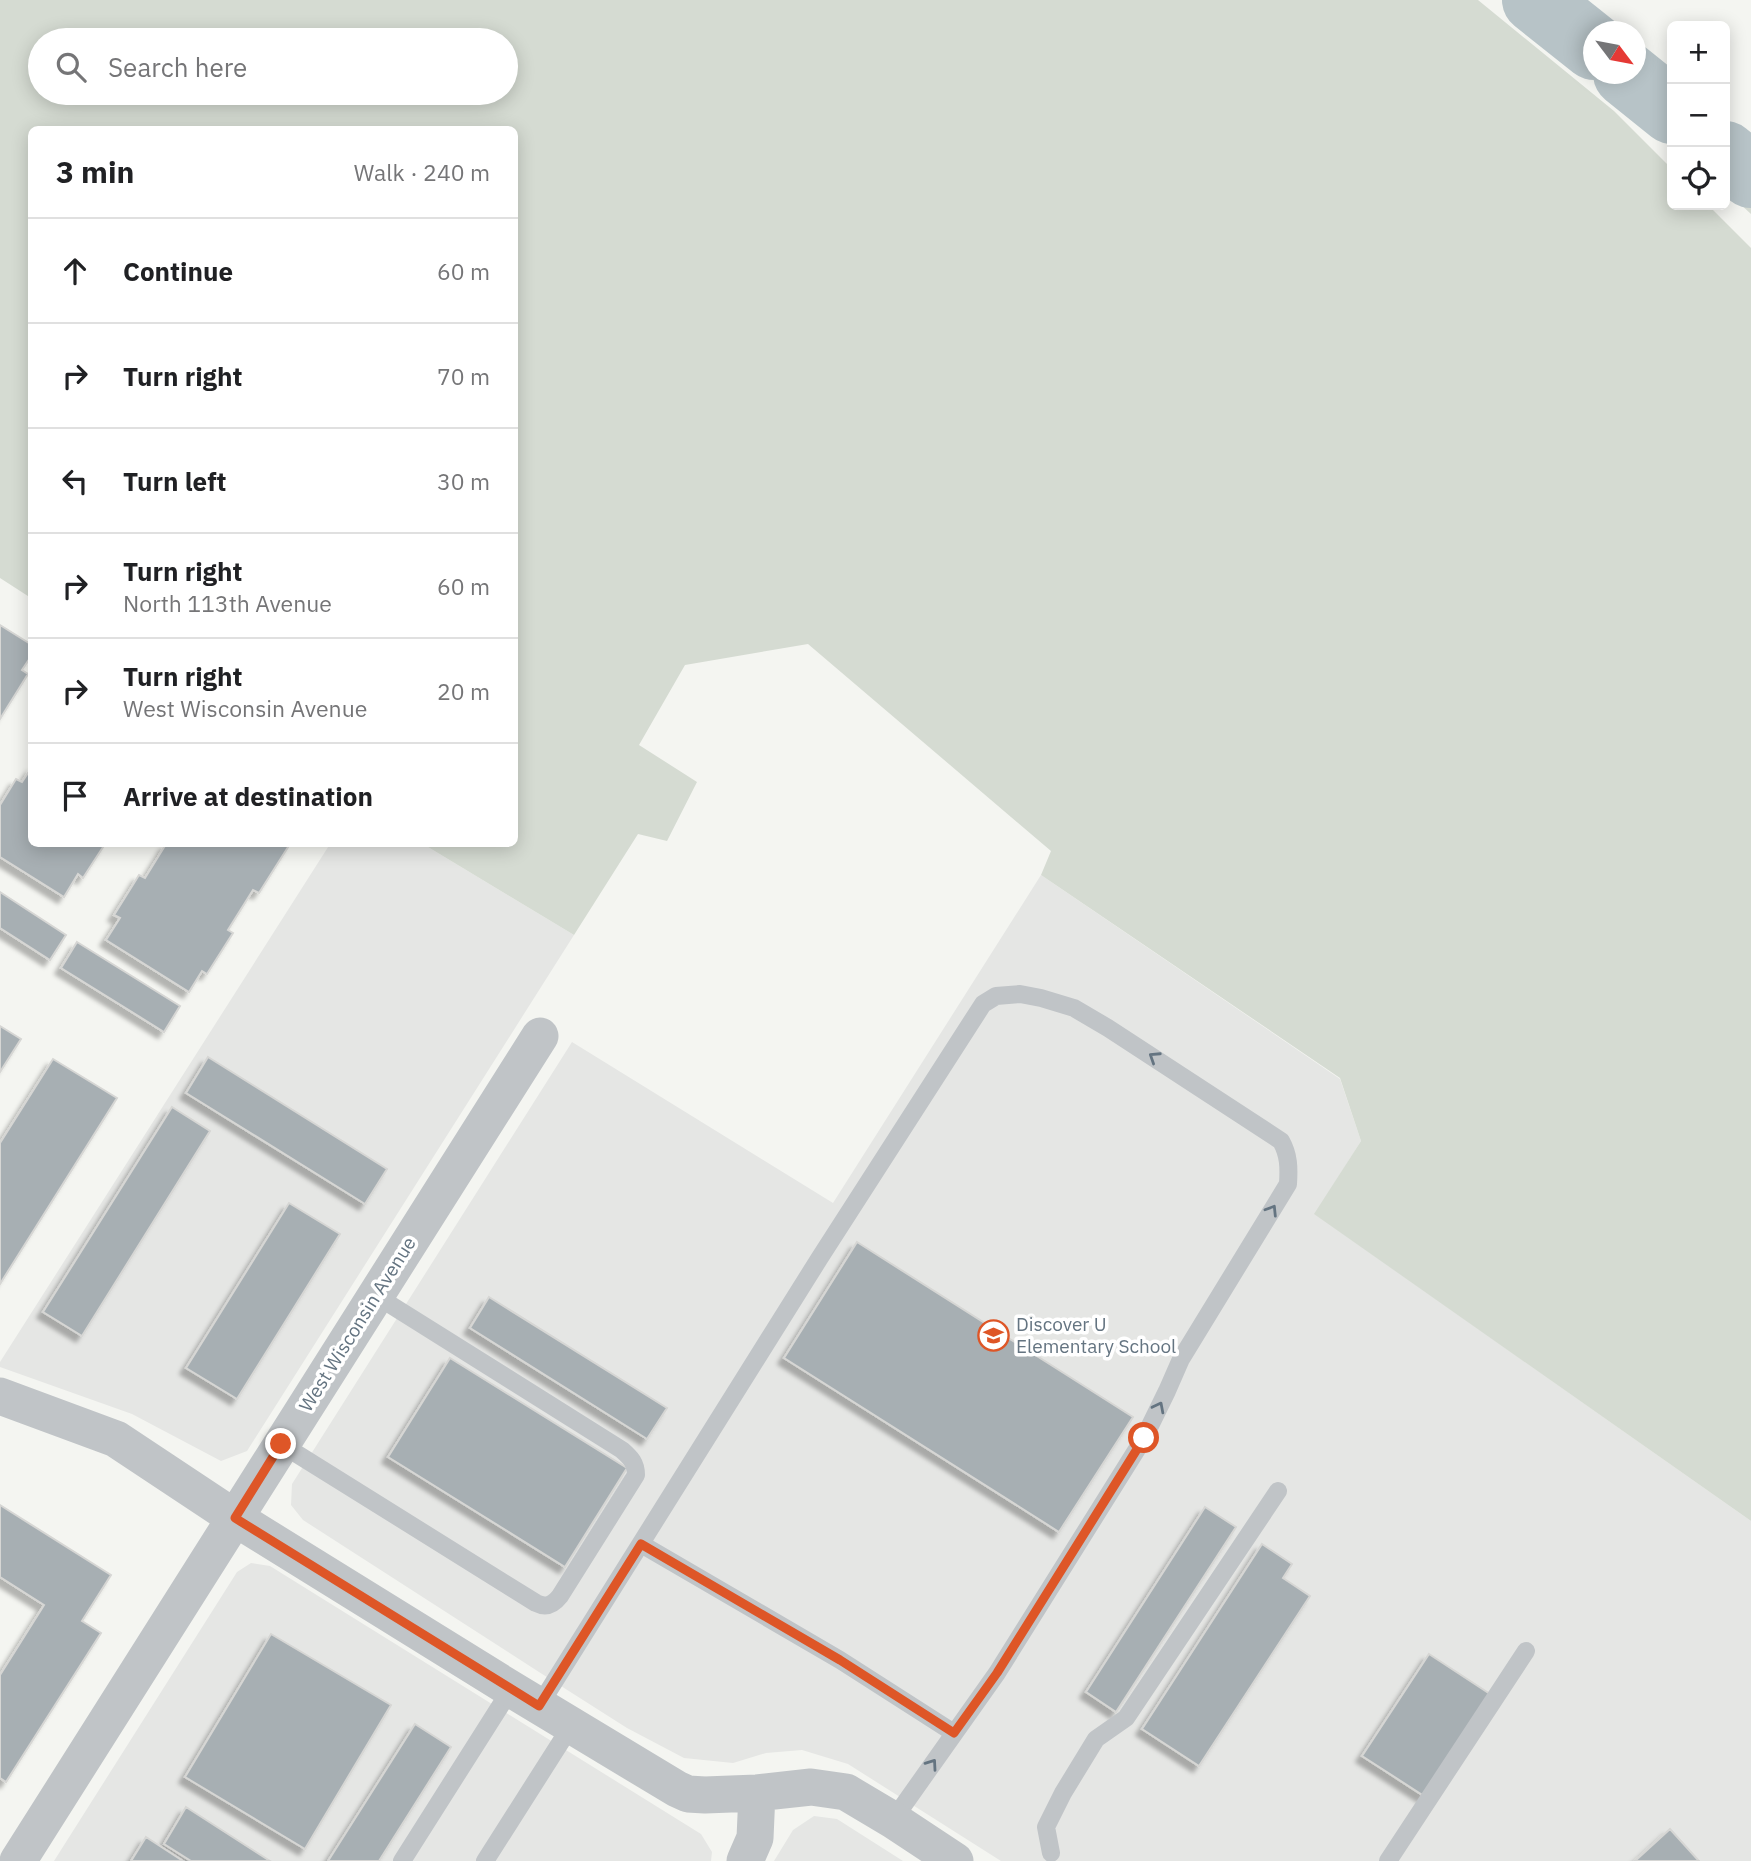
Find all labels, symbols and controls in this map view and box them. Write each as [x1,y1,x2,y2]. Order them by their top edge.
north arrow [1583,21,1646,84]
map controls [1667,21,1730,210]
button: + [1667,21,1730,84]
search box [28,28,518,105]
icon: search [52,48,90,86]
text: Search here [108,50,247,84]
button: − [1667,84,1730,147]
button: locate [1667,147,1730,210]
text: 3 min [56,152,134,191]
text: Walk · 240 m [354,157,490,187]
icon: ahead [56,252,94,290]
text: Continue [123,254,233,288]
text: 60 m [437,256,490,286]
icon: right [56,357,94,395]
text: Turn right [123,359,242,393]
text: 70 m [437,361,490,391]
icon: left [56,462,94,500]
text: Turn left [123,464,226,498]
text: 30 m [437,466,490,496]
text: Turn right [123,554,242,588]
icon: right [56,567,94,605]
text: 60 m [437,571,490,601]
text: North 113th Avenue [123,588,332,618]
text: Turn right [123,659,242,693]
icon: right [56,672,94,710]
text: 20 m [437,676,490,706]
text: West Wisconsin Avenue [123,693,367,723]
icon: arrive [56,777,94,815]
text: Arrive at destination [123,779,373,813]
one-way arrow [1149,1053,1162,1066]
one-way arrow [1264,1204,1277,1217]
street label: West Wisconsin Avenue [293,1232,421,1416]
place label: Discover U Elementary School [1016,1312,1176,1358]
school or university icon: Discover U Elementary School [976,1318,1010,1352]
one-way arrow [1151,1402,1165,1414]
route start [1128,1422,1159,1453]
route end [265,1428,296,1459]
one-way arrow [924,1759,936,1772]

